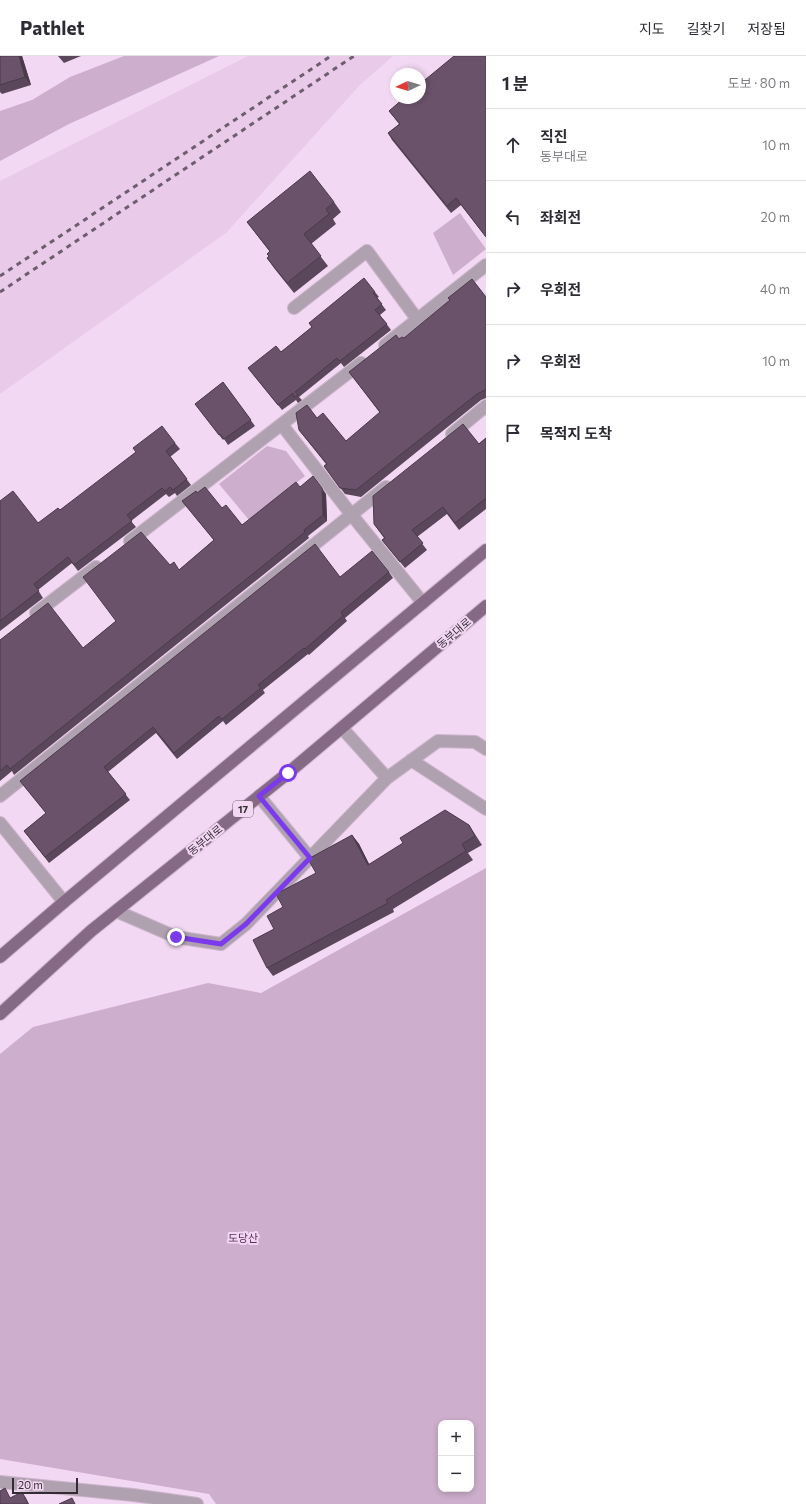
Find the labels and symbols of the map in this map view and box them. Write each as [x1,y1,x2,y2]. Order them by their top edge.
north arrow [390,68,426,104]
street label: 동부대로 [434,615,473,651]
route start [279,764,297,782]
road number: 17 [233,801,253,817]
street label: 동부대로 [185,822,225,857]
route end [167,928,185,946]
park label: 도당산 [228,1231,258,1244]
scale bar [12,1476,78,1495]

